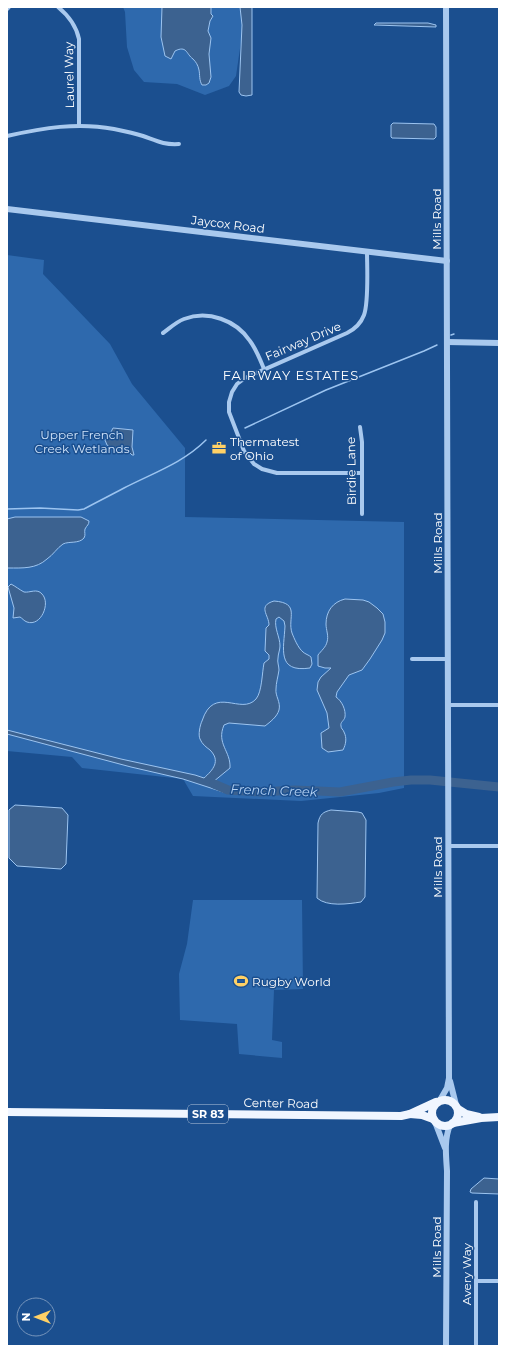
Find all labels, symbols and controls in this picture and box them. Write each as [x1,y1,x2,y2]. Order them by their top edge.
street label: Laurel Way [61,41,77,108]
street label: Mills Road [429,188,444,250]
street label: Jaycox Road [189,212,266,236]
street label: Fairway Drive [263,318,343,364]
district label: FAIRWAY ESTATES [223,367,359,383]
park label: Upper French Creek Wetlands [34,427,130,456]
place label: Thermatest of Ohio [230,434,300,463]
street label: Birdie Lane [343,437,359,505]
office icon: Thermatest of Ohio [211,440,227,456]
street label: Mills Road [430,512,445,574]
water label: French Creek [230,780,319,800]
street label: Mills Road [430,836,445,898]
sports icon: Rugby World [233,973,249,989]
place label: Rugby World [252,974,331,989]
street label: Center Road [243,1095,319,1111]
road number: SR 83 [188,1105,228,1123]
street label: Mills Road [429,1216,444,1278]
street label: Avery Way [459,1242,474,1305]
north arrow [16,1297,56,1337]
text: N [19,1313,33,1321]

